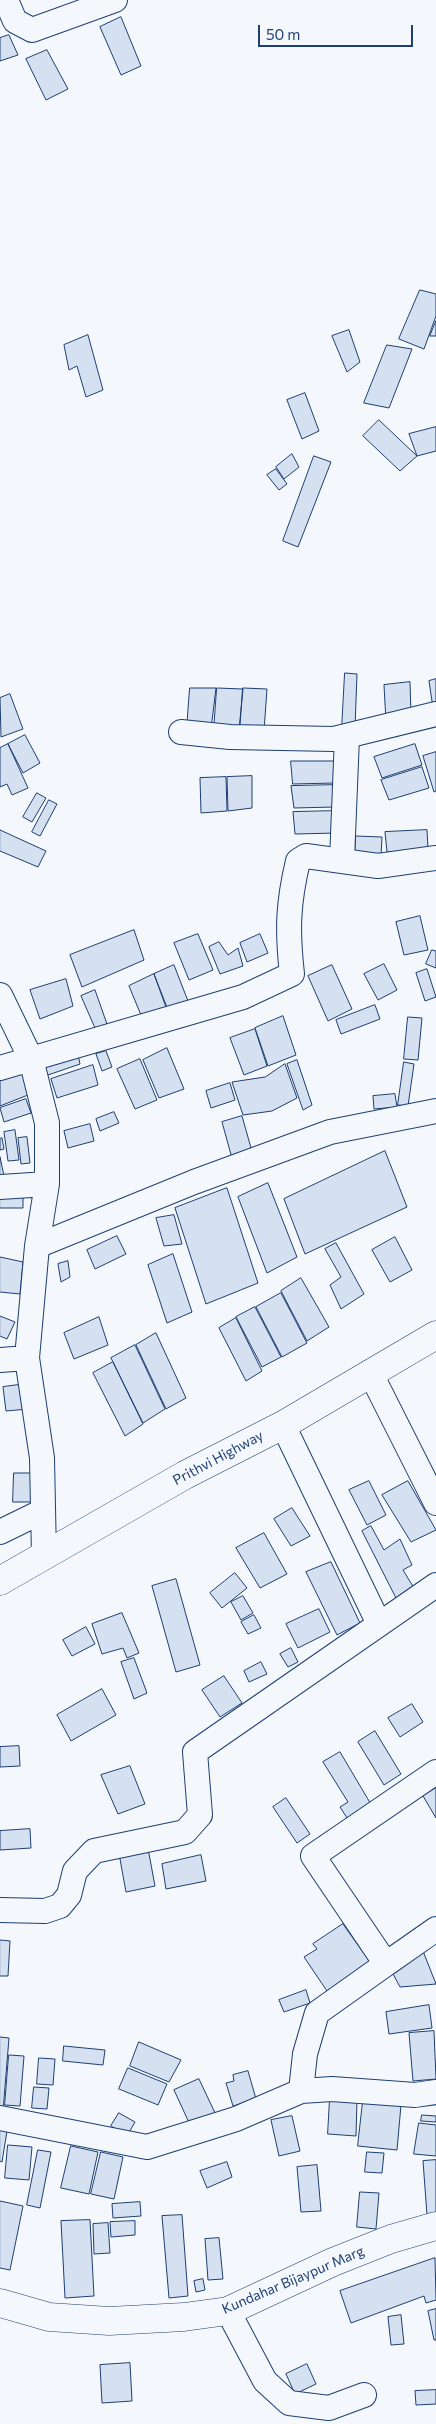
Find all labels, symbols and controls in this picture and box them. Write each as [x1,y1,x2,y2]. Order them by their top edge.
scale bar [261,15,416,47]
text: 50 m [266,25,300,43]
street label: Prithvi Highway [170,1427,266,1489]
street label: Kundahar Bijaypur Marg [219,2242,367,2318]

